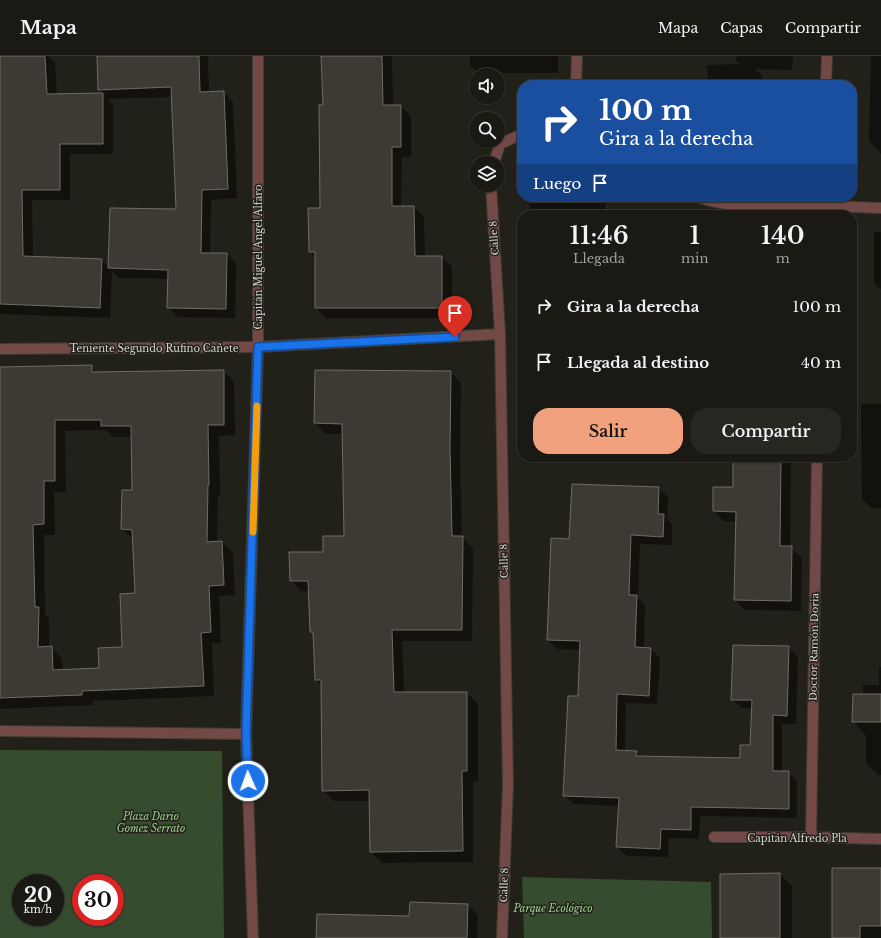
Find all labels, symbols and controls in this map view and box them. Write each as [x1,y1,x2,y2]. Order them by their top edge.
text: Mapa [20,16,77,39]
text: Mapa [658,19,698,37]
text: Capas [720,19,763,37]
text: Compartir [785,19,861,37]
map controls [469,68,505,192]
button: sound [469,68,505,104]
text: 100 m [599,93,692,128]
icon: right [533,96,585,148]
button: search [469,112,505,148]
text: Gira a la derecha [599,128,753,150]
button: layers [469,156,505,192]
icon: arrive [589,172,611,194]
text: Luego [533,174,581,193]
street label: Capitán Miguel Angel Alfaro [252,184,265,330]
street label: Calle 8 [486,220,502,256]
text: 11:46 [569,221,629,250]
text: 1 [689,221,700,250]
text: 140 [761,221,805,250]
text: Llegada [573,250,625,267]
text: min [681,250,708,267]
text: m [776,250,790,267]
icon: right [533,295,555,317]
pin [438,296,472,337]
text: Gira a la derecha [567,297,699,316]
text: 100 m [792,297,841,316]
icon: arrive [444,302,466,324]
street label: Teniente Segundo Rufino Cañete [70,342,239,355]
icon: arrive [533,351,555,373]
text: Llegada al destino [567,353,709,372]
text: 40 m [801,353,841,372]
button: Salir [533,408,683,454]
button: Compartir [691,408,841,454]
street label: Calle 8 [497,544,511,578]
street label: Doctor Ramón Doria [807,592,821,701]
position arrow [227,760,269,802]
park label: Plaza Dario Gomez Serrato [117,810,185,835]
street label: Capitán Alfredo Pla [747,832,847,845]
street label: Calle 8 [497,867,511,903]
speed limit sign: 30 [72,874,124,926]
text: 20 [24,883,52,907]
park label: Parque Ecológico [512,902,593,915]
text: km/h [24,903,52,916]

